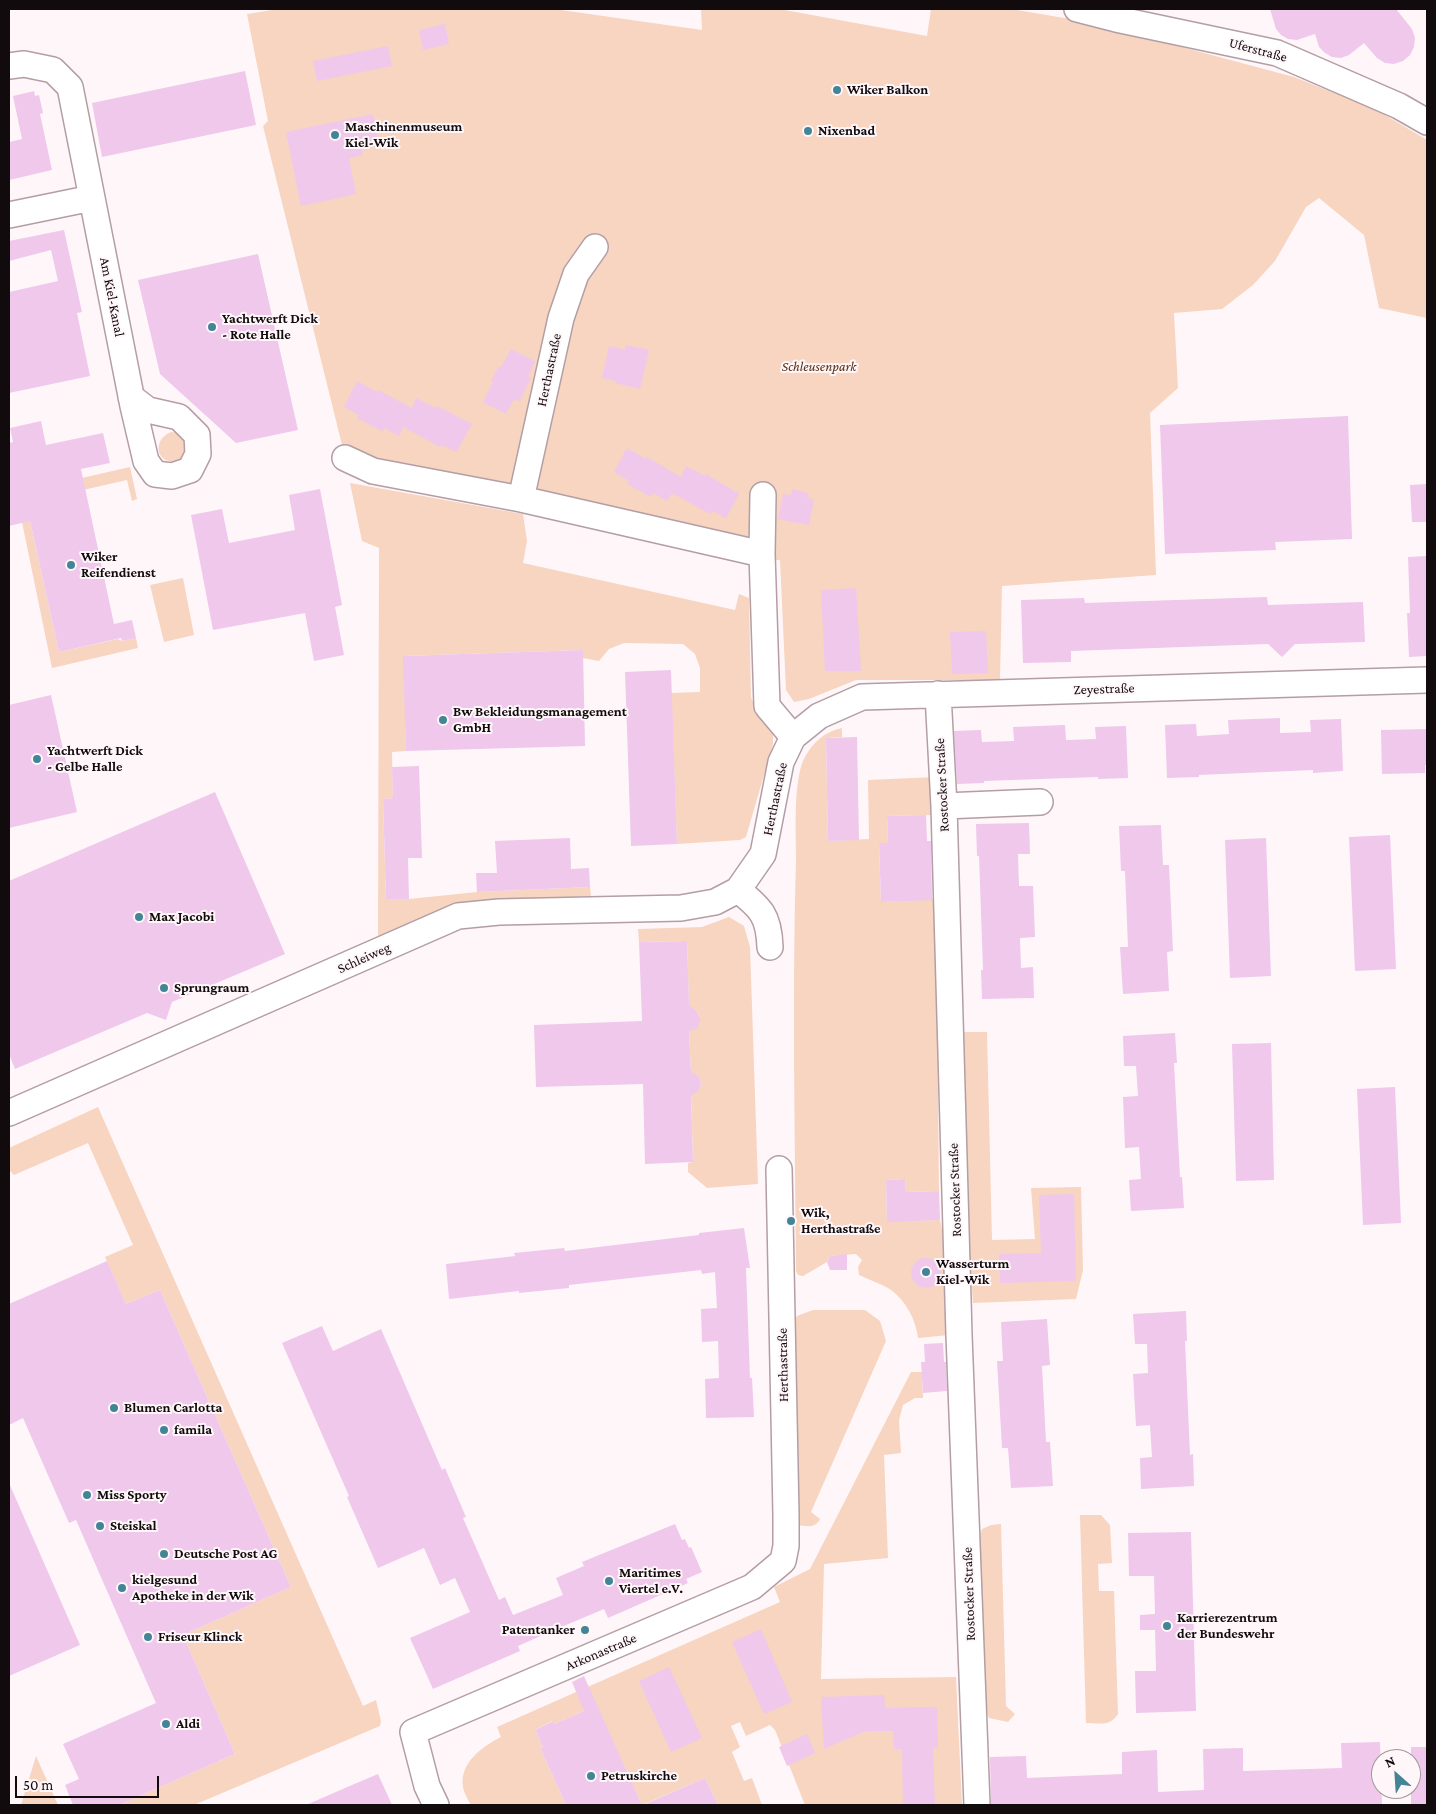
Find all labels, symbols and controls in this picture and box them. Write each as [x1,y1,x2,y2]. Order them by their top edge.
street label: Uferstraße [1227,34,1289,66]
place label: Wiker Balkon [847,82,928,98]
marker: Wiker Balkon [831,84,843,96]
place label: Maschinenmuseum Kiel-Wik [345,119,462,152]
place label: Nixenbad [818,123,875,139]
marker: Nixenbad [802,125,814,137]
marker: Maschinenmuseum Kiel-Wik [329,129,341,141]
street label: Am Kiel-Kanal [96,256,128,338]
place label: Yachtwerft Dick - Rote Halle [222,311,318,344]
marker: Yachtwerft Dick - Rote Halle [206,321,218,333]
street label: Herthastraße [533,332,565,408]
park label: Schleusenpark [782,359,856,375]
place label: Wiker Reifendienst [81,549,156,582]
marker: Wiker Reifendienst [65,559,77,571]
street label: Zeyestraße [1073,680,1135,698]
place label: Bw Bekleidungsmanagement GmbH [453,704,627,736]
marker: Bw Bekleidungsmanagement GmbH [437,714,449,726]
street label: Rostocker Straße [931,738,953,832]
place label: Yachtwerft Dick - Gelbe Halle [47,743,143,776]
marker: Yachtwerft Dick - Gelbe Halle [31,753,43,765]
street label: Herthastraße [759,761,791,837]
place label: Max Jacobi [149,909,214,925]
marker: Max Jacobi [133,911,145,923]
street label: Schleiweg [335,939,393,977]
place label: Sprungraum [174,980,249,996]
marker: Sprungraum [158,982,170,994]
street label: Rostocker Straße [945,1143,965,1237]
place label: Wik, Herthastraße [801,1205,881,1238]
marker: Wik, Herthastraße [785,1215,797,1227]
place label: Wasserturm Kiel-Wik [936,1256,1009,1288]
marker: Wasserturm Kiel-Wik [920,1266,932,1278]
street label: Herthastraße [774,1328,792,1402]
place label: Blumen Carlotta [124,1400,222,1416]
marker: Blumen Carlotta [108,1402,120,1414]
place label: famila [174,1422,212,1438]
marker: famila [158,1424,170,1436]
place label: Miss Sporty [97,1487,167,1503]
marker: Miss Sporty [81,1489,93,1501]
place label: Steiskal [110,1518,157,1534]
marker: Steiskal [94,1520,106,1532]
place label: Deutsche Post AG [174,1546,278,1562]
street label: Rostocker Straße [959,1547,979,1641]
marker: Deutsche Post AG [158,1548,170,1560]
place label: Maritimes Viertel e.V. [619,1565,683,1598]
place label: kielgesund Apotheke in der Wik [132,1572,254,1604]
marker: Maritimes Viertel e.V. [603,1575,615,1587]
marker: kielgesund Apotheke in der Wik [116,1582,128,1594]
place label: Karrierezentrum der Bundeswehr [1177,1610,1278,1642]
marker: Karrierezentrum der Bundeswehr [1161,1620,1173,1632]
place label: Patentanker [502,1622,575,1638]
marker: Patentanker [579,1624,591,1636]
place label: Friseur Klinck [158,1629,242,1645]
street label: Arkonastraße [563,1629,639,1675]
marker: Friseur Klinck [142,1631,154,1643]
place label: Aldi [176,1716,200,1732]
marker: Aldi [160,1718,172,1730]
north arrow [1371,1749,1421,1799]
text: N [1382,1752,1398,1771]
scale bar [18,1766,161,1798]
place label: Petruskirche [601,1768,677,1784]
marker: Petruskirche [585,1770,597,1782]
text: 50 m [23,1777,53,1793]

